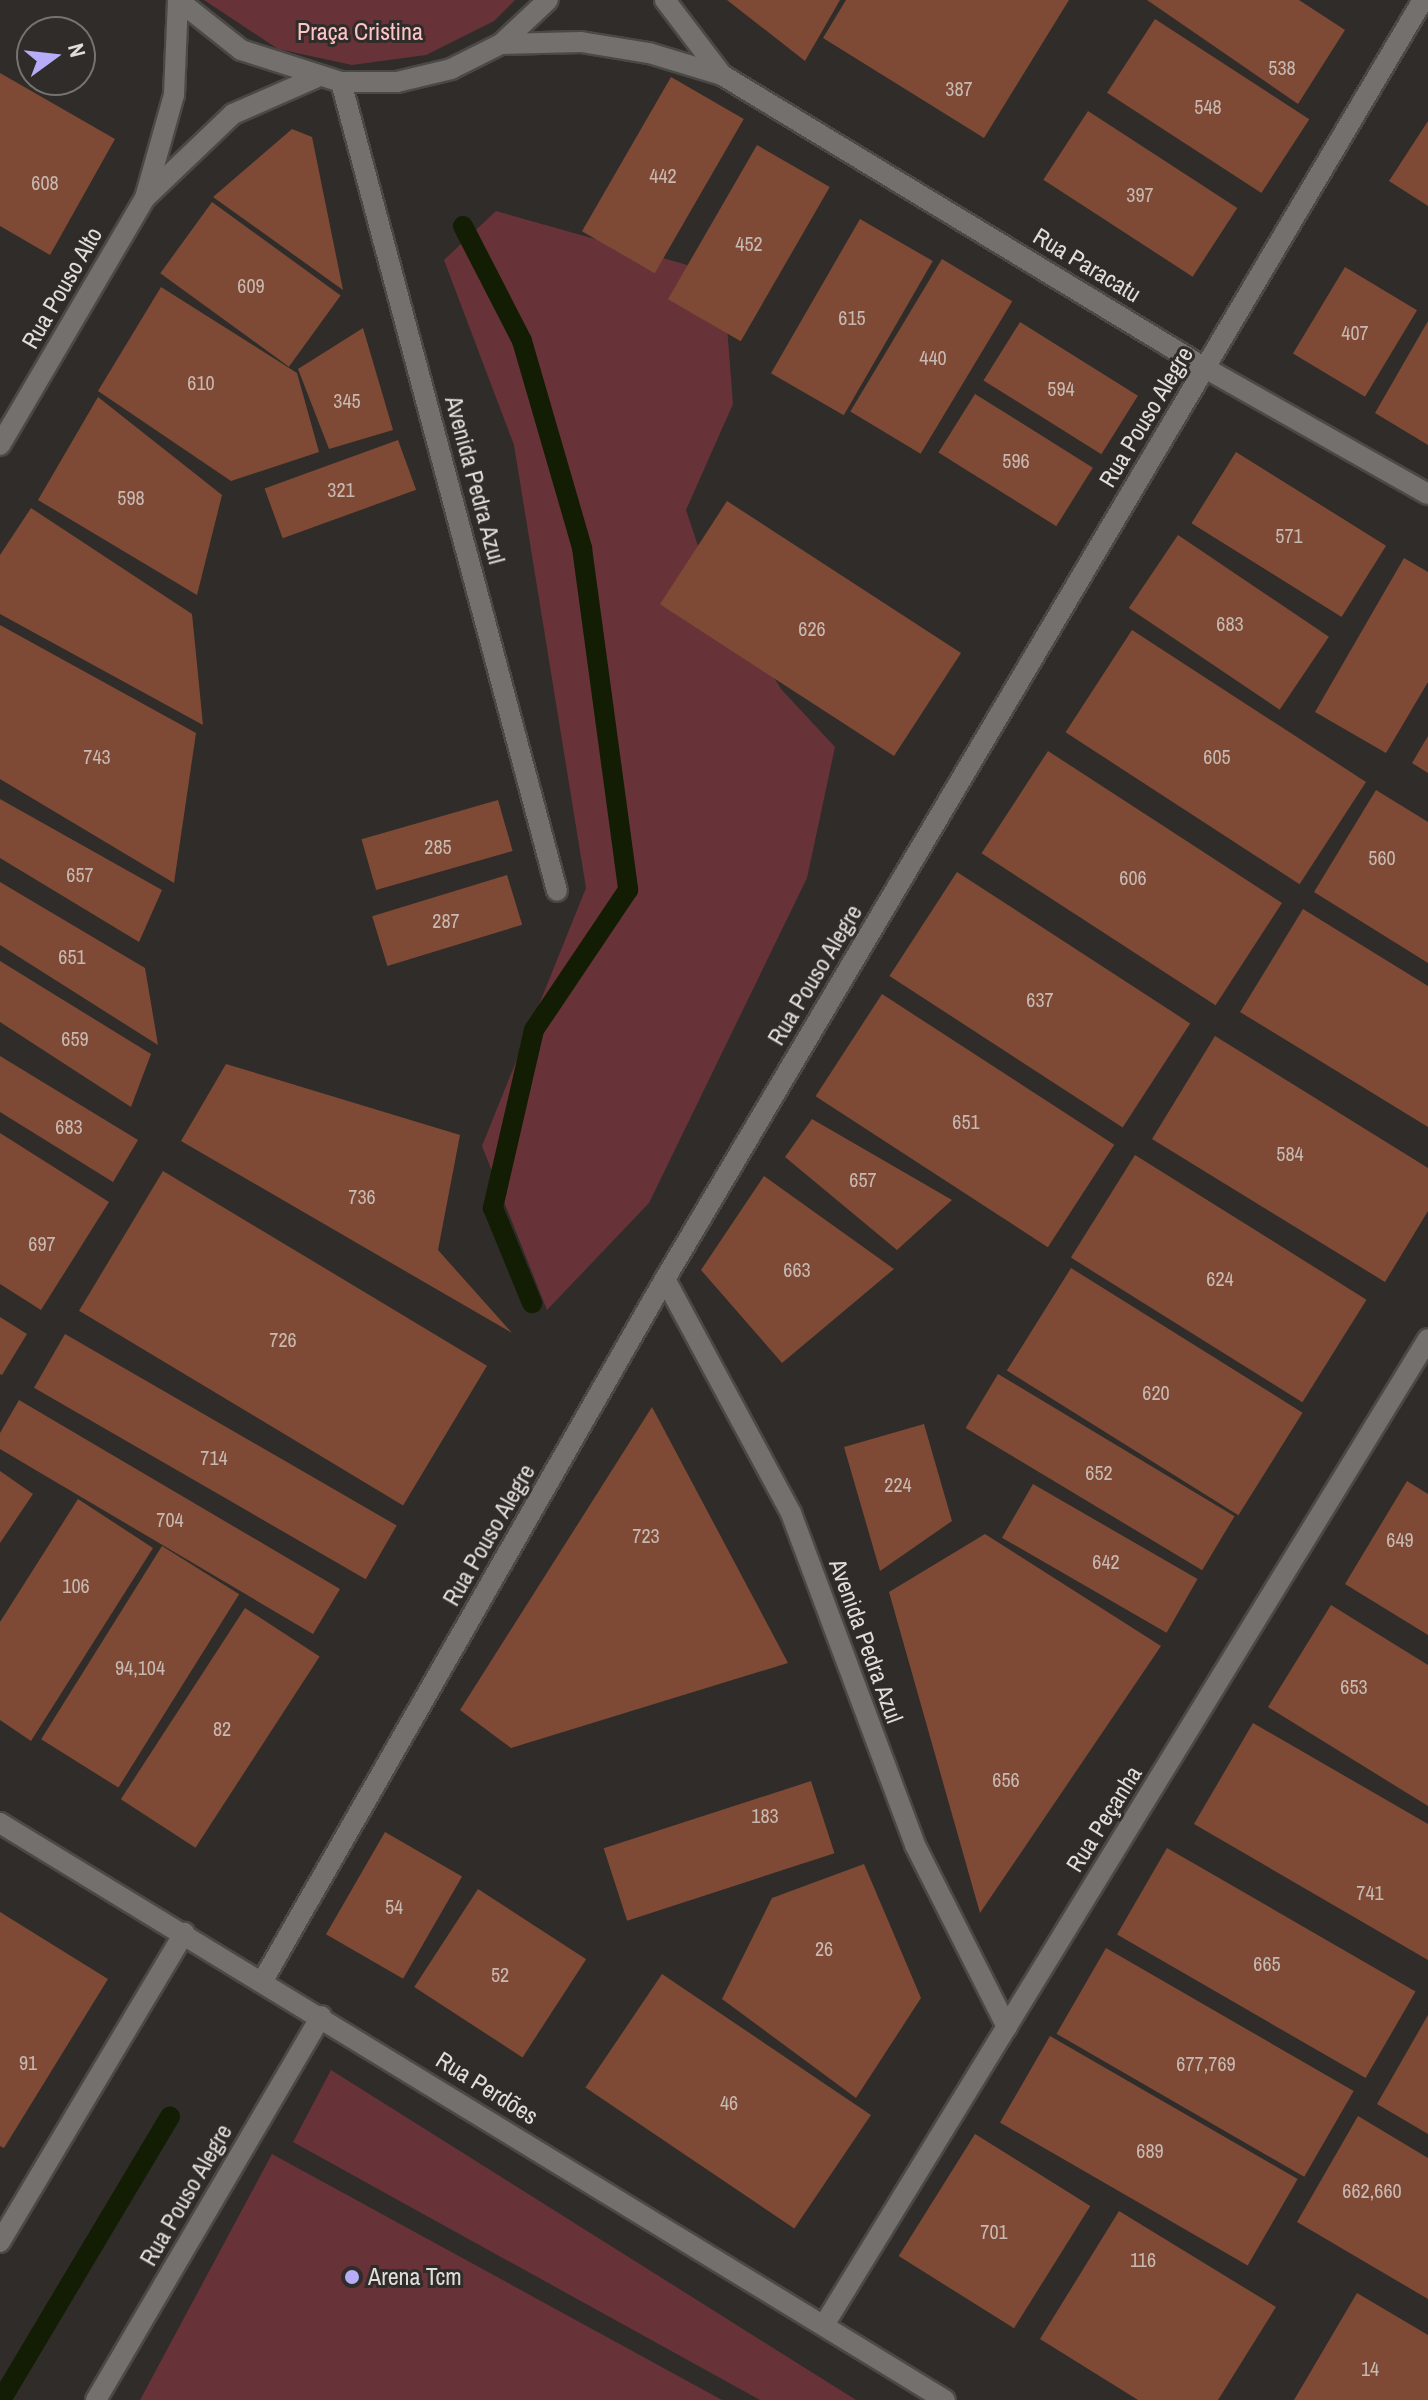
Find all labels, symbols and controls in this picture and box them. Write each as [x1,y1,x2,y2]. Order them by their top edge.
north arrow [16,16,96,96]
park label: Praça Cristina [297,18,423,46]
text: N [61,40,93,60]
house number: 538 [1268,55,1296,79]
house number: 387 [945,76,973,100]
house number: 548 [1194,94,1222,118]
house number: 442 [649,163,677,187]
house number: 608 [31,170,59,194]
house number: 397 [1126,182,1154,206]
street label: Rua Pouso Alto [15,222,109,354]
street label: Rua Paracatu [1028,222,1146,308]
house number: 452 [735,231,763,255]
house number: 609 [237,273,265,297]
house number: 615 [838,305,866,329]
house number: 407 [1341,320,1369,344]
street label: Rua Pouso Alegre [1093,341,1199,493]
house number: 440 [919,345,947,369]
house number: 610 [187,370,215,394]
house number: 594 [1047,376,1075,400]
house number: 345 [333,388,361,412]
street label: Avenida Pedra Azul [439,392,511,568]
house number: 596 [1002,448,1030,472]
house number: 321 [327,477,355,501]
house number: 598 [117,485,145,509]
house number: 571 [1275,523,1303,547]
house number: 683 [1216,611,1244,635]
house number: 626 [798,616,826,640]
house number: 743 [83,744,111,768]
house number: 605 [1203,744,1231,768]
house number: 285 [424,834,452,858]
house number: 560 [1368,845,1396,869]
house number: 657 [66,862,94,886]
house number: 606 [1119,865,1147,889]
street label: Rua Pouso Alegre [762,899,868,1051]
house number: 287 [432,908,460,932]
house number: 651 [58,944,86,968]
house number: 637 [1026,987,1054,1011]
house number: 659 [61,1026,89,1050]
house number: 651 [952,1109,980,1133]
house number: 683 [55,1114,83,1138]
house number: 584 [1276,1141,1304,1165]
house number: 657 [849,1167,877,1191]
house number: 736 [348,1184,376,1208]
house number: 697 [28,1231,56,1255]
house number: 663 [783,1257,811,1281]
house number: 624 [1206,1266,1234,1290]
house number: 726 [269,1327,297,1351]
house number: 620 [1142,1380,1170,1404]
house number: 714 [200,1445,228,1469]
street label: Rua Pouso Alegre [437,1459,541,1611]
house number: 652 [1085,1460,1113,1484]
house number: 224 [884,1472,912,1496]
house number: 704 [156,1507,184,1531]
house number: 723 [632,1523,660,1547]
house number: 649 [1386,1527,1414,1551]
house number: 642 [1092,1549,1120,1573]
street label: Avenida Pedra Azul [823,1555,909,1727]
house number: 106 [62,1573,90,1597]
house number: 94,104 [115,1655,165,1679]
house number: 653 [1340,1674,1368,1698]
house number: 82 [213,1716,231,1740]
street label: Rua Peçanha [1060,1761,1148,1877]
house number: 656 [992,1767,1020,1791]
house number: 183 [751,1803,779,1827]
house number: 741 [1356,1880,1384,1904]
house number: 54 [385,1894,403,1918]
house number: 26 [815,1936,833,1960]
house number: 665 [1253,1951,1281,1975]
house number: 52 [491,1962,509,1986]
street label: Rua Perdões [431,2045,543,2131]
house number: 91 [19,2050,37,2074]
house number: 677,769 [1176,2051,1236,2075]
house number: 46 [720,2090,738,2114]
street label: Rua Pouso Alegre [134,2119,238,2271]
house number: 689 [1136,2138,1164,2162]
house number: 662,660 [1342,2178,1402,2202]
house number: 701 [980,2219,1008,2243]
house number: 116 [1130,2247,1156,2271]
place label: Arena Tcm [368,2263,462,2291]
marker: Arena Tcm [343,2268,361,2286]
house number: 14 [1361,2356,1379,2380]

